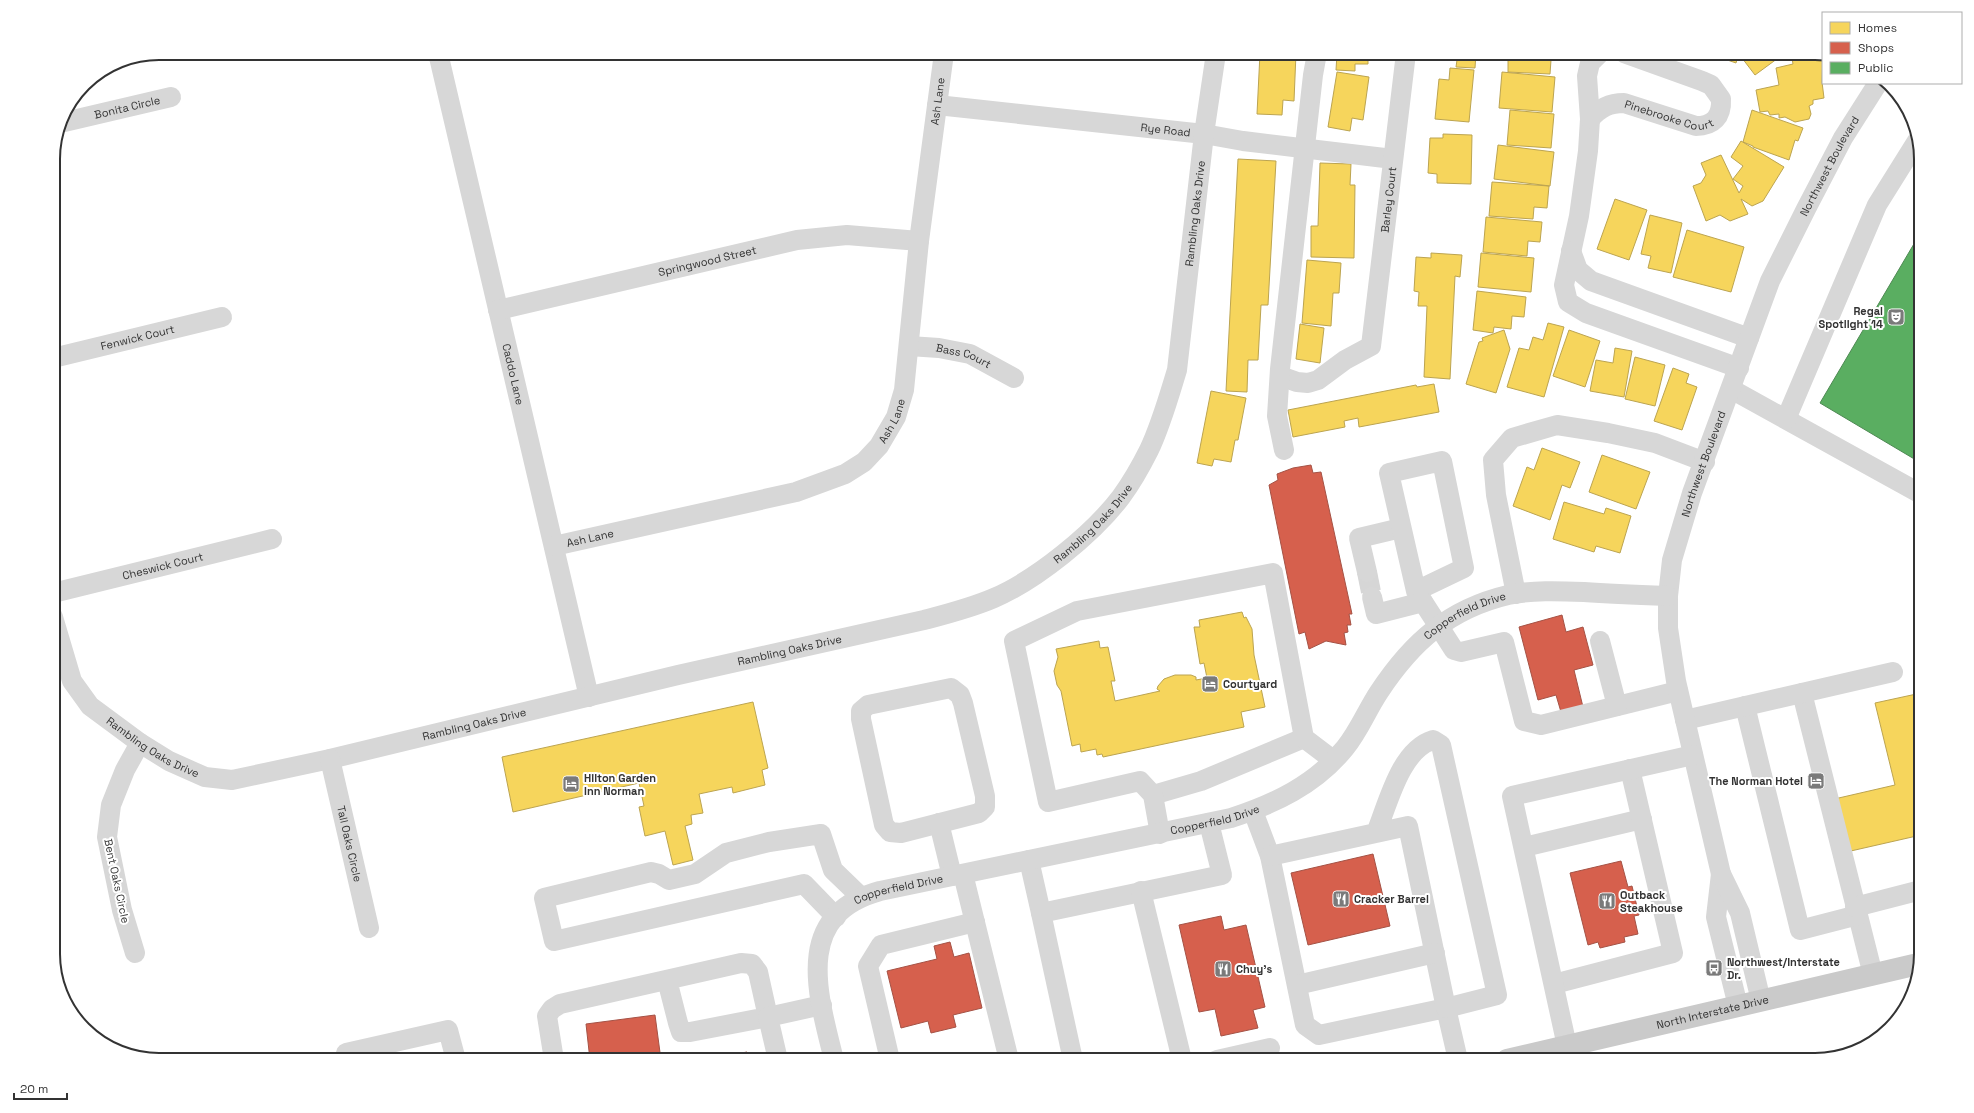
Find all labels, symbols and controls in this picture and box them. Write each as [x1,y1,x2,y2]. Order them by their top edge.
legend [1822,12,1962,84]
text: Homes [1858,20,1897,36]
text: Shops [1858,40,1894,56]
text: Public [1858,60,1893,76]
street label: Ash Lane [927,77,948,126]
street label: Bonita Circle [93,93,162,122]
street label: Pinebrooke Court [1623,97,1716,133]
street label: Northwest Boulevard [1797,113,1862,218]
street label: Rye Road [1140,120,1191,139]
street label: Rambling Oaks Drive [1182,160,1208,267]
street label: Barley Court [1378,166,1399,233]
street label: Springwood Street [657,243,758,279]
place label: Regal Spotlight 14 [1818,304,1883,331]
theatre icon: Regal Spotlight 14 [1886,307,1906,327]
street label: Fenwick Court [99,322,176,353]
street label: Bass Court [935,341,994,371]
street label: Caddo Lane [499,342,527,406]
street label: Ash Lane [875,397,908,446]
street label: Northwest Boulevard [1678,409,1729,519]
street label: Rambling Oaks Drive [1051,481,1135,566]
street label: Ash Lane [565,526,615,550]
street label: Cheswick Court [121,549,205,583]
street label: Copperfield Drive [1421,589,1507,642]
street label: Rambling Oaks Drive [736,632,843,668]
hotel icon: Courtyard [1200,674,1220,694]
place label: Courtyard [1223,677,1277,691]
street label: Rambling Oaks Drive [421,705,528,743]
street label: Rambling Oaks Drive [104,714,201,781]
place label: Hilton Garden Inn Norman [584,771,656,798]
hotel icon: The Norman Hotel [1806,771,1826,791]
hotel icon: Hilton Garden Inn Norman [561,774,581,794]
place label: The Norman Hotel [1709,774,1803,788]
street label: Copperfield Drive [1169,801,1262,837]
street label: Tall Oaks Circle [334,804,365,883]
street label: Bent Oaks Circle [101,838,133,924]
street label: Copperfield Drive [851,871,944,907]
place label: Outback Steakhouse [1620,888,1683,915]
restaurant icon: Cracker Barrel [1331,889,1351,909]
restaurant icon: Outback Steakhouse [1597,891,1617,911]
place label: Cracker Barrel [1354,892,1429,906]
place label: Northwest/Interstate Dr. [1727,955,1840,982]
bus stop icon: Northwest/Interstate Dr. [1704,958,1724,978]
restaurant icon: Chuy's [1213,959,1233,979]
place label: Chuy's [1236,962,1272,976]
street label: North Interstate Drive [1655,992,1770,1032]
scale bar [14,1075,67,1101]
text: 20 m [20,1081,48,1097]

